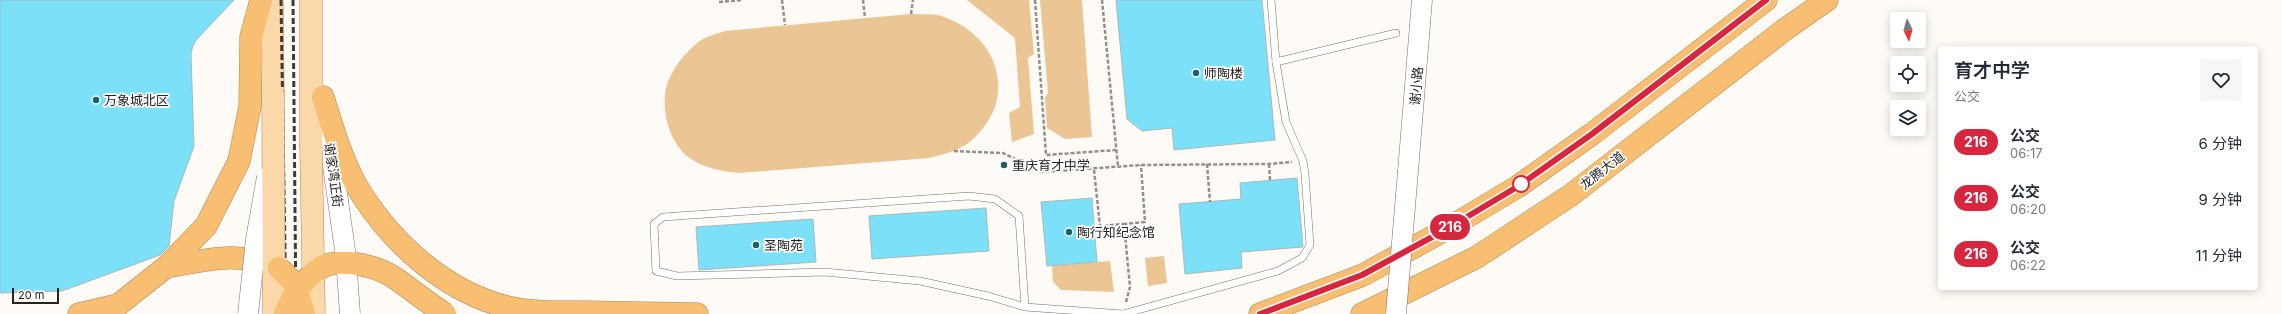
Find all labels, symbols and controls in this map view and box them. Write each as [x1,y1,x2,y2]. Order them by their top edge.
north arrow [1890,12,1926,48]
map controls [1890,12,1926,136]
button: locate [1890,56,1926,92]
text: 育才中学 [1954,59,2030,82]
button: heart [2200,59,2242,101]
place label: 师陶楼 [1204,65,1243,81]
street label: 谢小路 [1406,66,1426,106]
marker: 师陶楼 [1191,68,1201,78]
text: 公交 [1954,88,1980,104]
place label: 万象城北区 [104,92,169,108]
marker: 万象城北区 [91,95,101,105]
button: layers [1890,100,1926,136]
text: 公交 [2010,126,2040,145]
text: 216 [1964,133,1988,150]
text: 6 分钟 [2198,134,2242,153]
street label: 谢家湾正街 [322,142,346,208]
text: 06:17 [2010,145,2043,161]
street label: 龙腾大道 [1577,148,1627,192]
place label: 重庆育才中学 [1012,157,1090,173]
marker: 重庆育才中学 [999,160,1009,170]
unlabelled marker [1512,175,1530,193]
text: 公交 [2010,182,2040,201]
text: 216 [1964,189,1988,206]
text: 9 分钟 [2198,190,2242,209]
text: 06:20 [2010,201,2046,217]
line badge: 216 [1427,214,1473,240]
text: 216 [1438,218,1462,235]
place label: 陶行知纪念馆 [1077,224,1155,240]
marker: 陶行知纪念馆 [1064,227,1074,237]
place label: 圣陶苑 [764,237,803,253]
text: 公交 [2010,238,2040,257]
marker: 圣陶苑 [751,240,761,250]
text: 216 [1964,245,1988,262]
text: 11 分钟 [2196,246,2242,265]
text: 06:22 [2010,257,2046,273]
scale bar [12,286,59,305]
text: 20 m [18,288,44,302]

